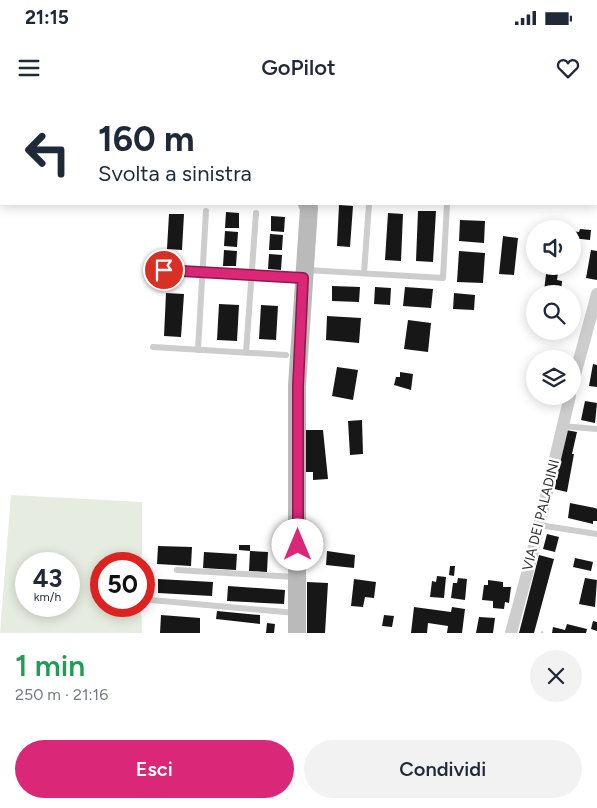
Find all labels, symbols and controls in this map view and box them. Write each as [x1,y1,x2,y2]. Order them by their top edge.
text: 21:15 [25,6,69,29]
icon: menu [15,54,43,82]
text: GoPilot [261,54,336,81]
icon: heart [554,54,582,82]
text: 160 m [98,118,195,160]
icon: left [15,120,80,185]
text: Svolta a sinistra [98,160,252,187]
map controls [526,220,581,405]
button: sound [526,220,581,275]
pin [143,249,185,291]
icon: arrive [150,256,178,284]
button: search [526,285,581,340]
button: layers [526,350,581,405]
street label: VIA DEI PALADINI [519,458,563,572]
position arrow [271,518,323,570]
speed limit sign: 50 [90,552,155,617]
text: 43 [33,563,62,593]
text: km/h [34,590,61,604]
text: 1 min [15,647,85,684]
button: close [530,650,582,702]
text: 250 m · 21:16 [15,685,108,704]
button: Esci [15,740,294,798]
button: Condividi [304,740,582,798]

